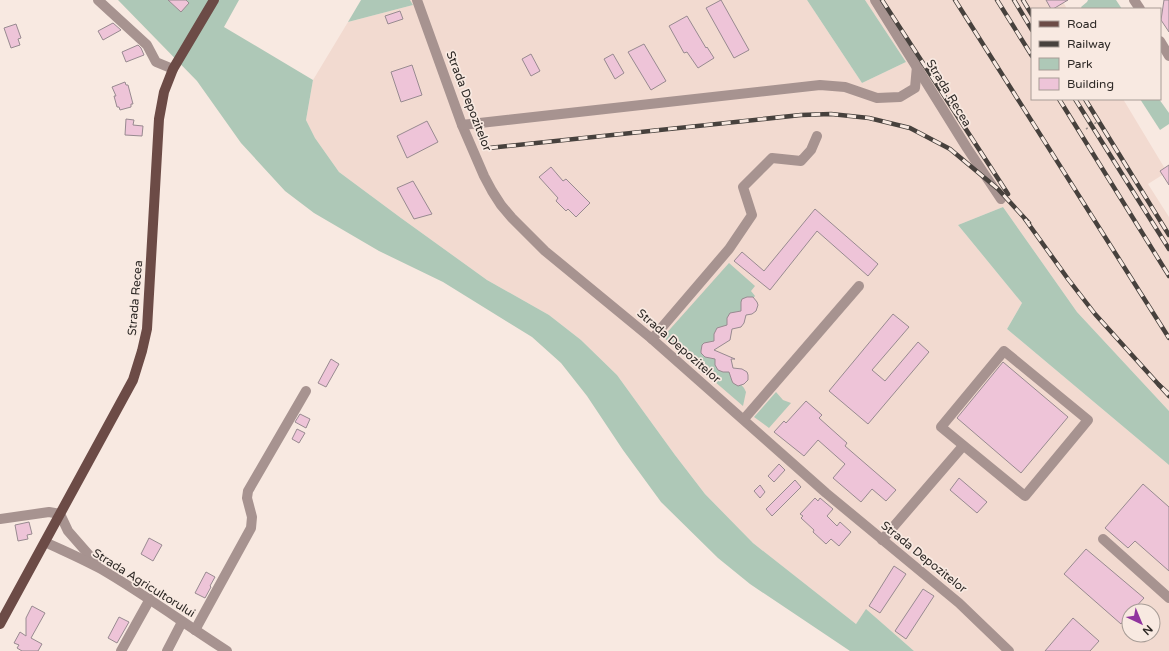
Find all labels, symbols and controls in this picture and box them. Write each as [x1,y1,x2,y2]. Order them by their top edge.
legend [1031,8,1161,100]
text: Road [1067,17,1097,31]
text: Railway [1067,37,1111,51]
street label: Strada Depozitelor [443,49,495,153]
street label: Strada Recea [924,57,974,129]
text: Park [1067,57,1093,71]
text: Building [1067,77,1114,91]
street label: Strada Recea [125,260,145,336]
street label: Strada Depozitelor [634,306,724,386]
street label: Strada Depozitelor [878,518,970,596]
street label: Strada Agricultorului [90,546,198,620]
north arrow [1121,603,1161,643]
text: N [1140,622,1155,638]

